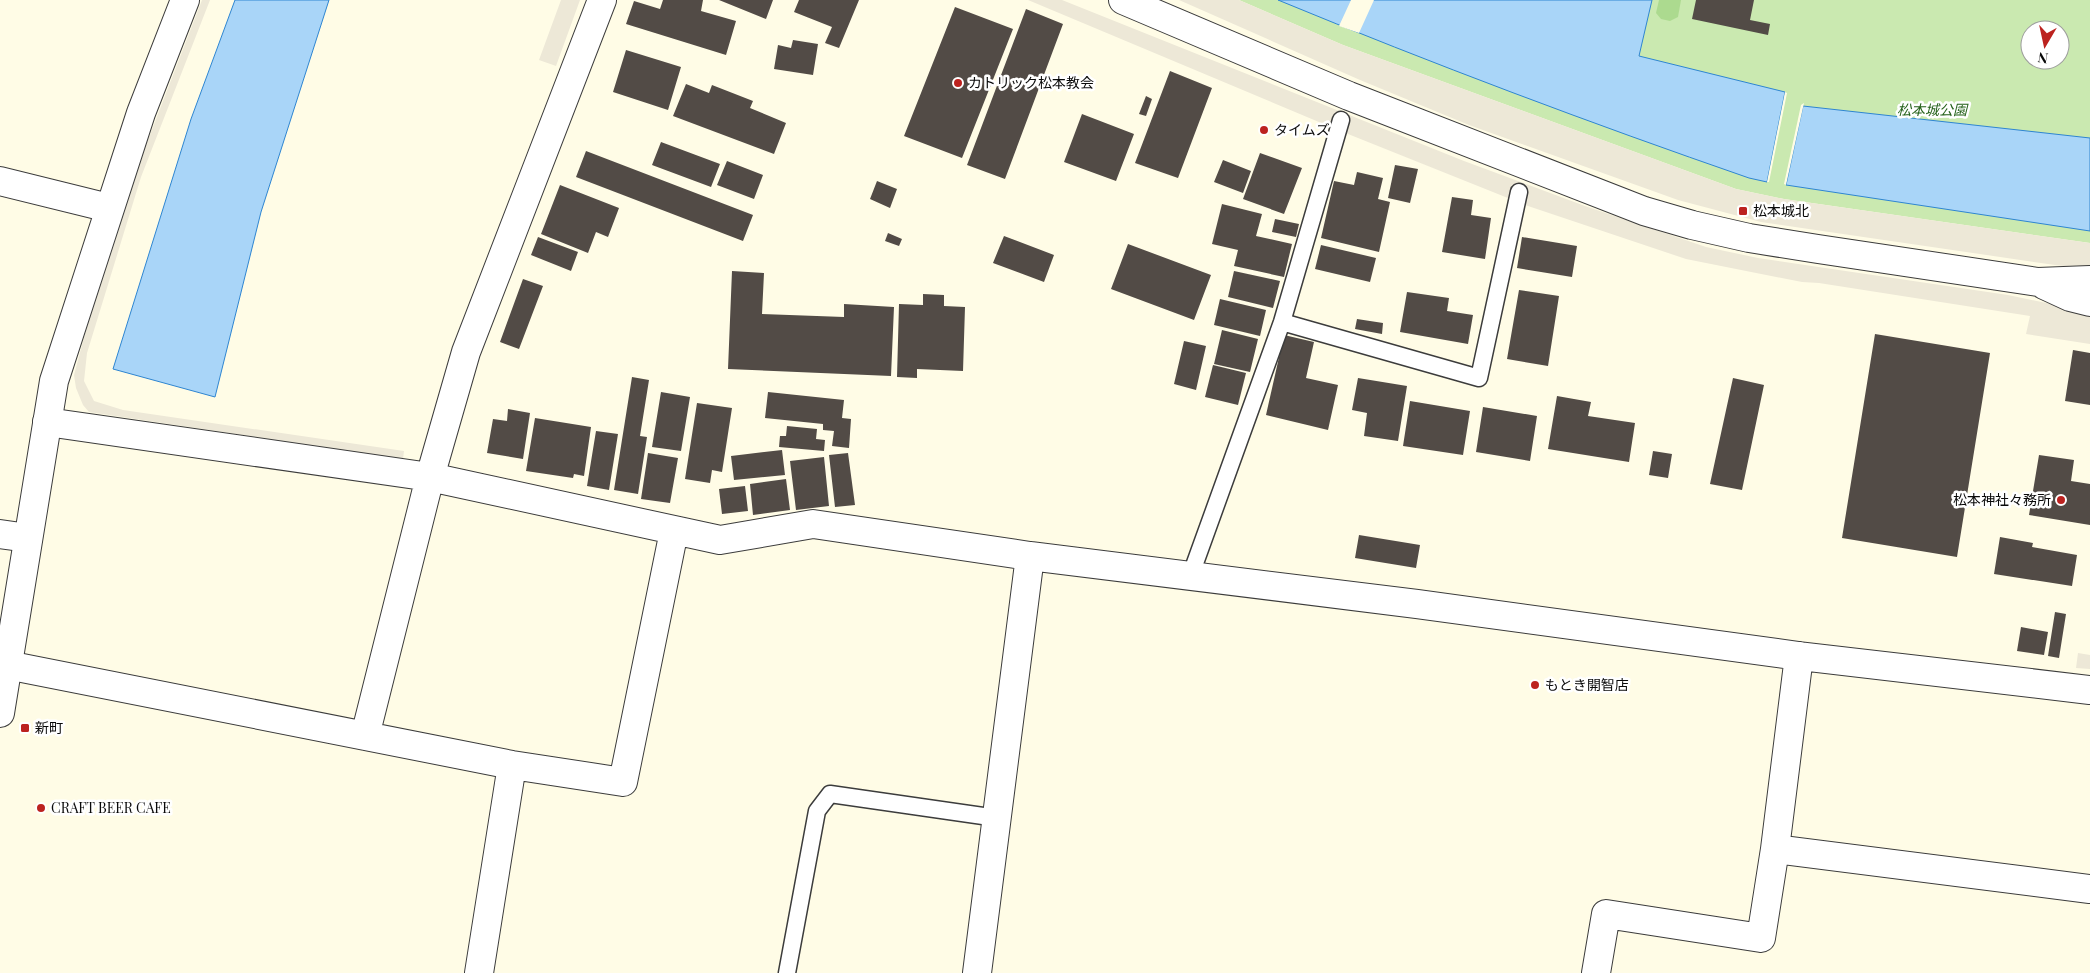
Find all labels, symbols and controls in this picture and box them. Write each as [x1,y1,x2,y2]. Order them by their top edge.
north arrow [2020,20,2070,70]
text: N [2036,48,2049,69]
place label: カトリック松本教会 [968,73,1094,92]
marker: カトリック松本教会 [952,77,964,89]
park label: 松本城公園 [1897,100,1969,119]
place label: タイムズ [1274,120,1330,139]
marker: タイムズ [1258,124,1270,136]
place label: 松本城北 [1753,201,1809,220]
marker: 松本城北 [1737,205,1749,217]
place label: 松本神社々務所 [1953,490,2051,509]
marker: 松本神社々務所 [2055,494,2067,506]
place label: もとき開智店 [1545,675,1629,694]
marker: もとき開智店 [1529,679,1541,691]
place label: 新町 [35,718,63,737]
marker: 新町 [19,722,31,734]
place label: CRAFT BEER CAFE [51,798,171,817]
marker: CRAFT BEER CAFE [35,802,47,814]

